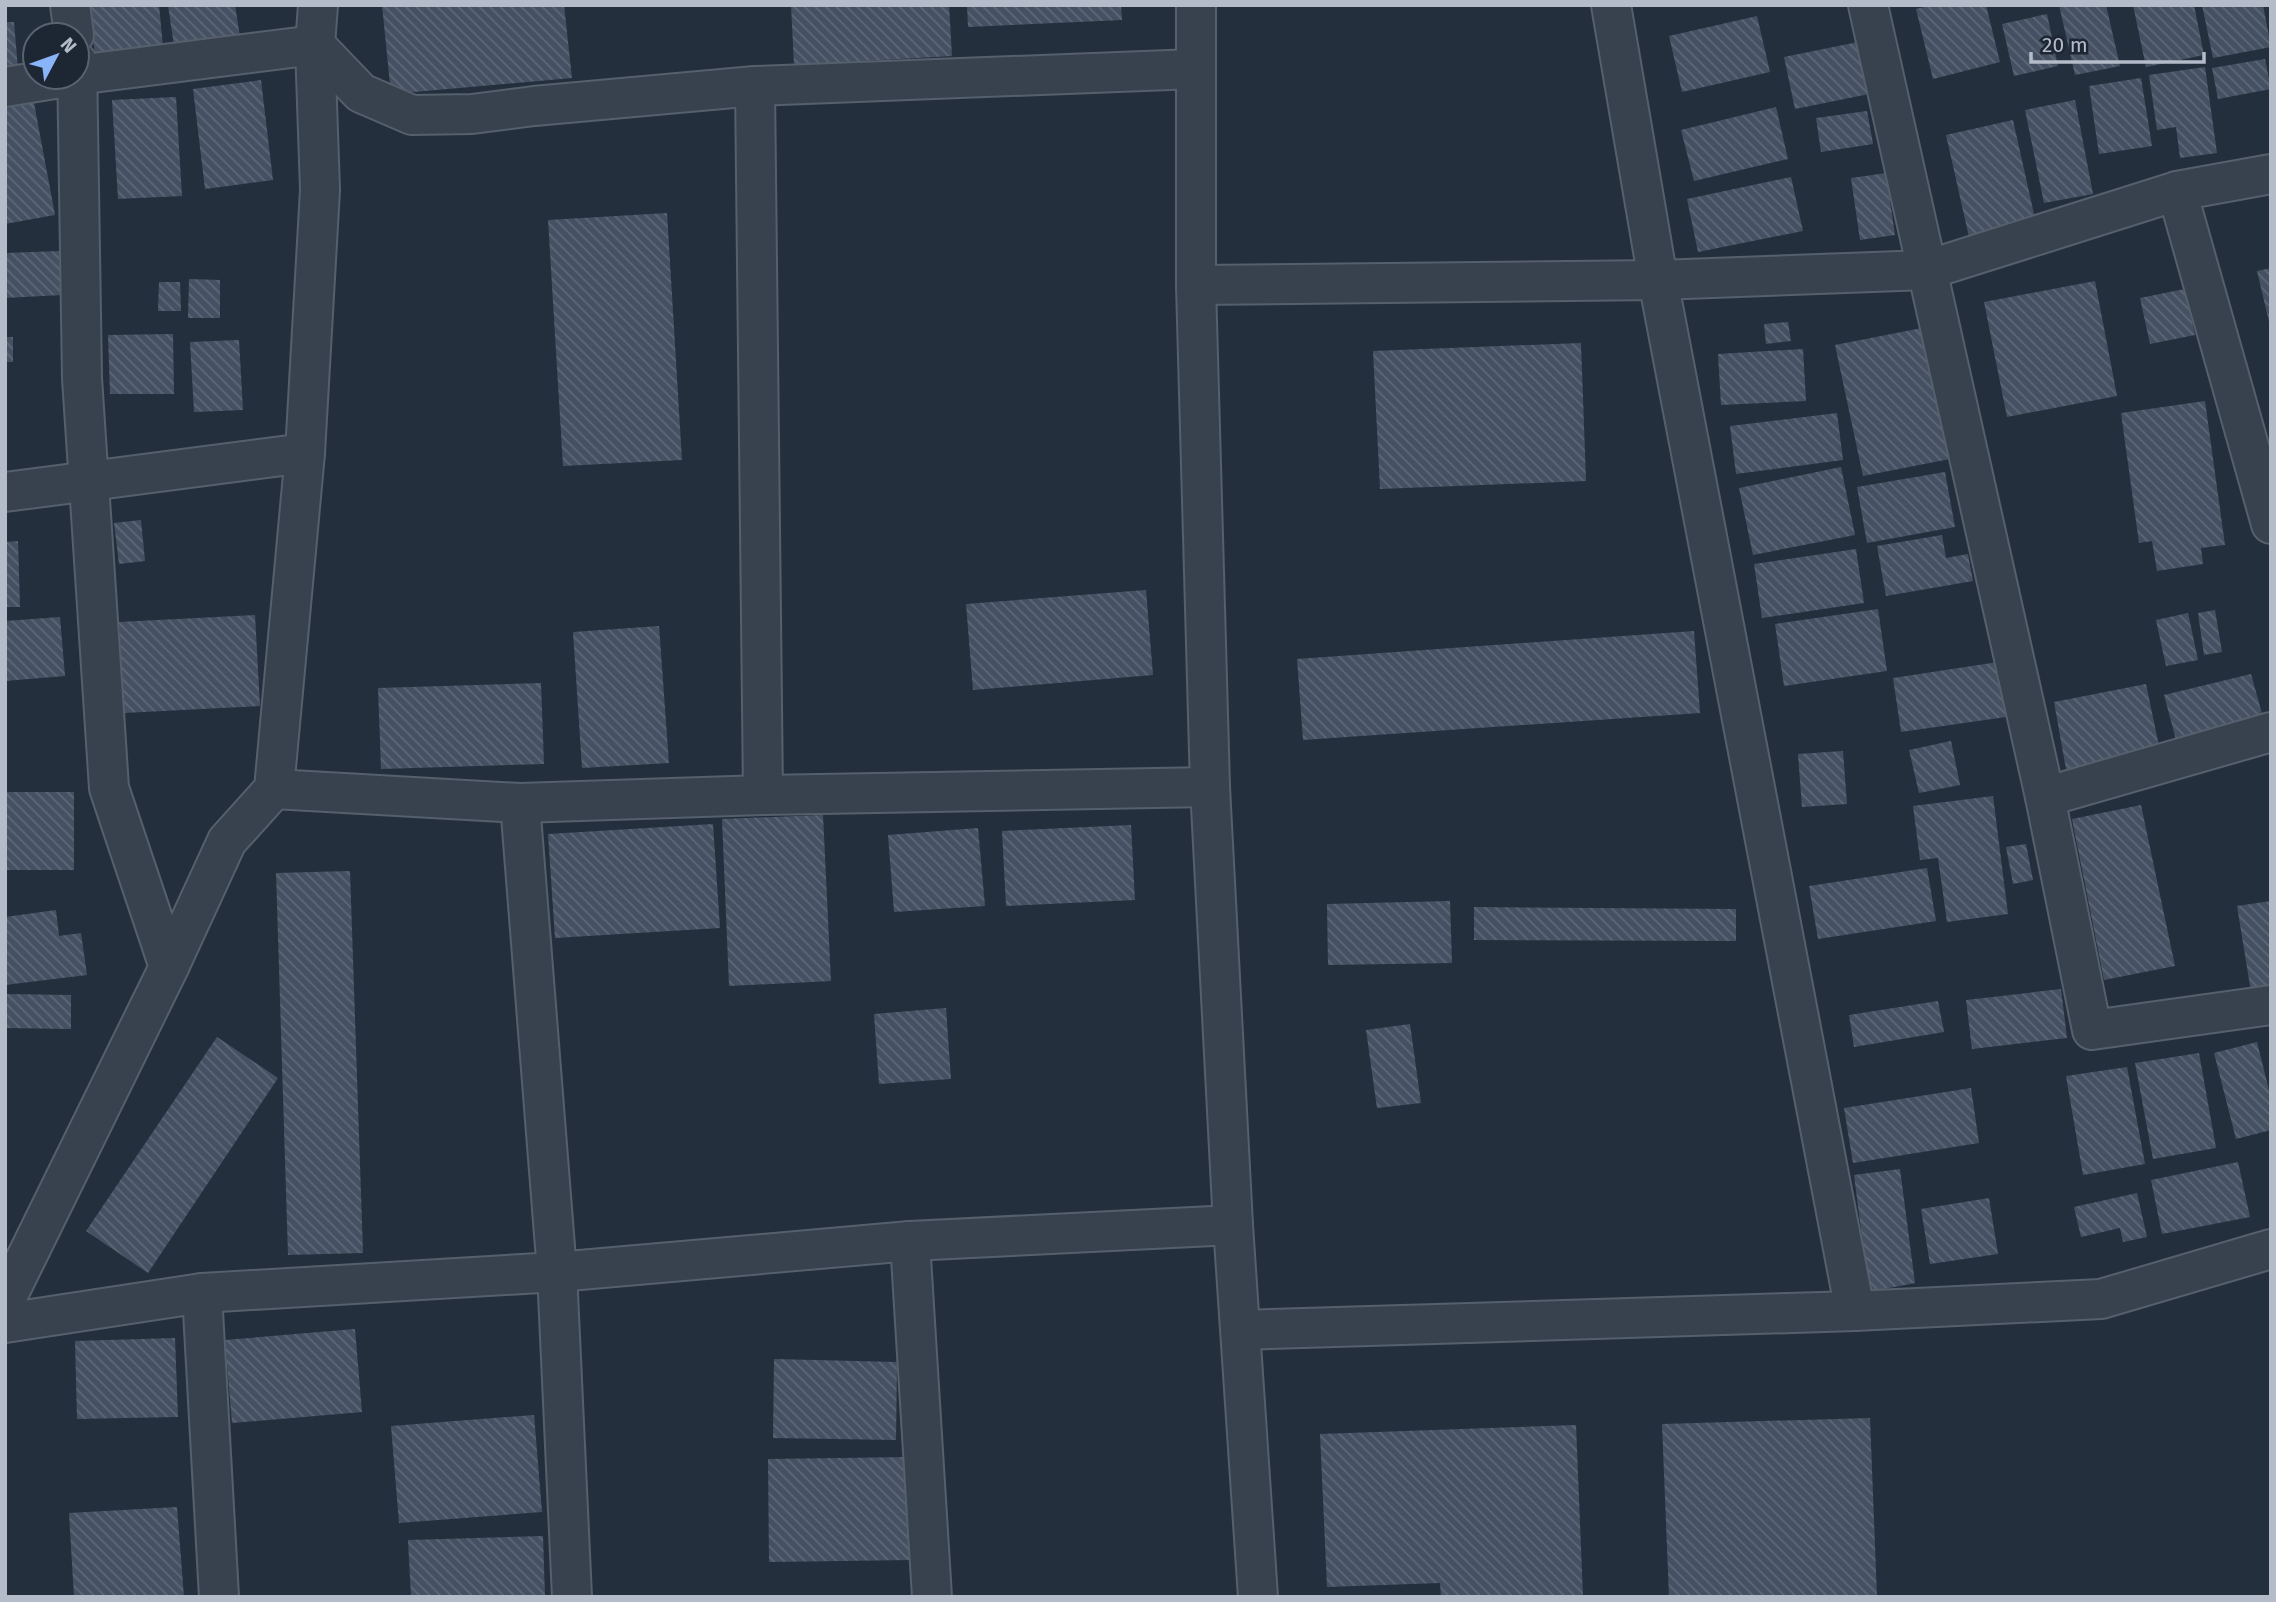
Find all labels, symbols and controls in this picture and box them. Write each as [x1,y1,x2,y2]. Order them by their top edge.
north arrow [21,21,91,91]
scale bar [2031,21,2204,65]
text: 20 m [2042,32,2088,58]
text: N [56,33,81,57]

